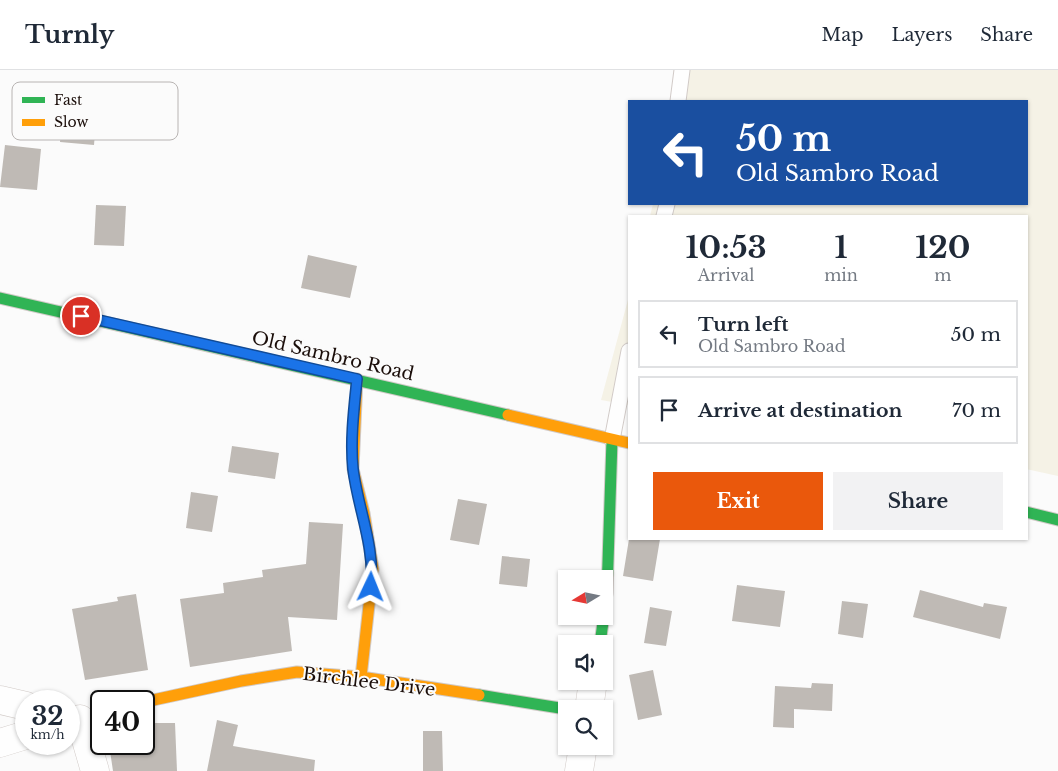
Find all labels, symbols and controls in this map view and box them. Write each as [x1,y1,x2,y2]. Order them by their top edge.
text: Turnly [25,20,114,49]
text: Map [822,24,863,46]
text: Layers [891,24,952,46]
text: Share [980,24,1033,46]
legend [12,82,178,140]
text: Fast [54,91,83,109]
text: Slow [54,113,88,131]
text: 50 m [736,117,831,160]
icon: left [653,120,718,185]
text: Old Sambro Road [736,160,939,187]
text: 10:53 [685,229,767,266]
text: 1 [834,229,848,266]
text: 120 [915,229,971,266]
text: Arrival [698,265,754,285]
text: min [824,265,858,285]
text: m [934,265,951,285]
pin [60,295,102,337]
icon: arrive [67,302,95,330]
text: Turn left [698,313,789,336]
icon: left [655,320,683,348]
text: 50 m [951,323,1001,346]
street label: Old Sambro Road [250,327,416,385]
text: Old Sambro Road [698,336,845,356]
icon: arrive [655,396,683,424]
text: Arrive at destination [698,399,902,422]
text: 70 m [952,399,1001,422]
button: Exit [653,472,823,530]
button: Share [833,472,1003,530]
position arrow [344,560,396,612]
north arrow [558,570,612,625]
map controls [558,570,613,755]
button: sound [558,635,613,690]
street label: Birchlee Drive [301,663,437,701]
speed limit sign: 40 [90,690,155,755]
button: search [558,700,613,755]
text: 32 [31,701,64,732]
text: km/h [30,727,65,742]

